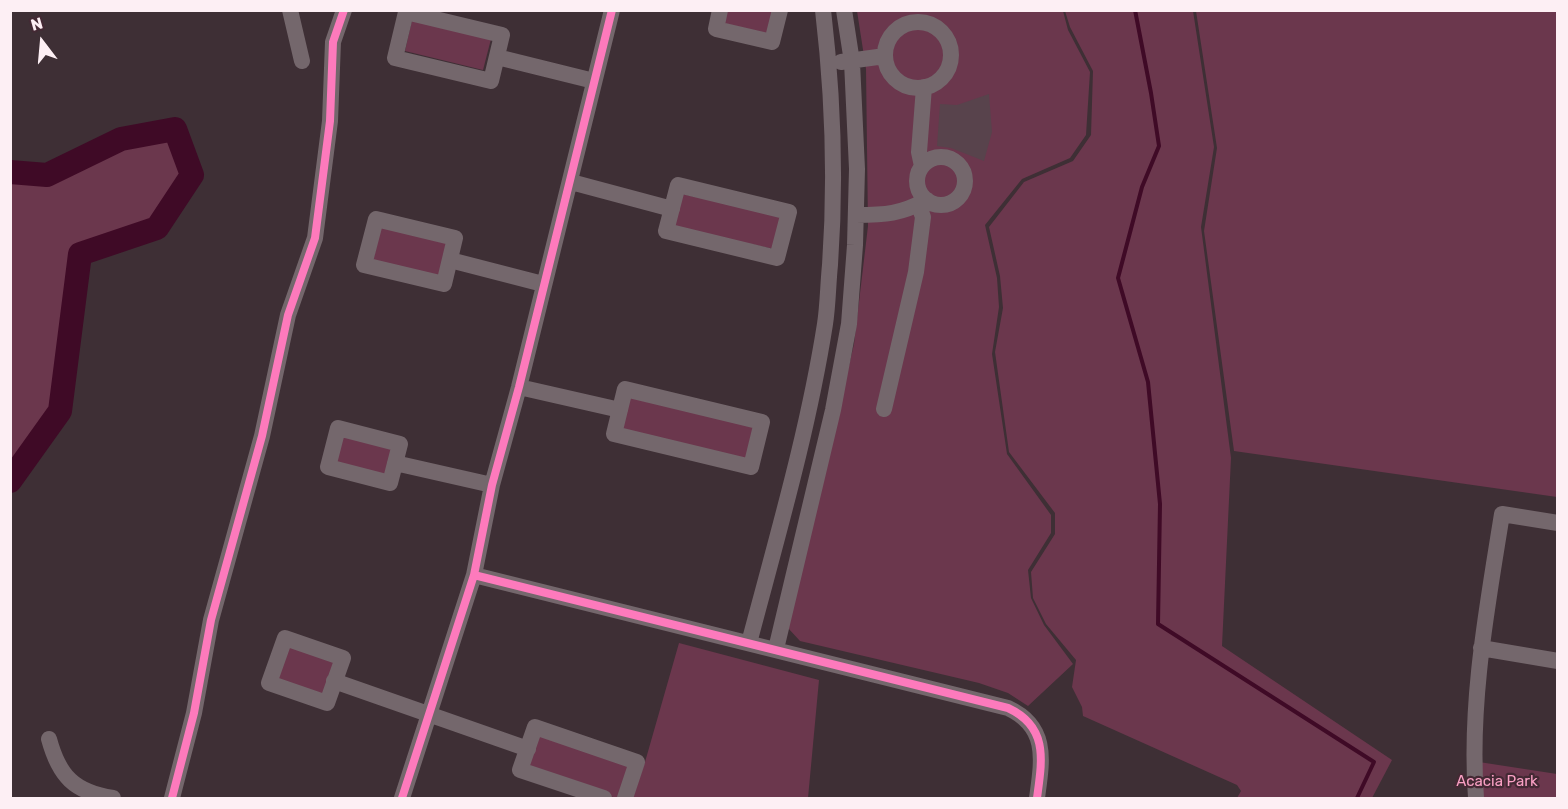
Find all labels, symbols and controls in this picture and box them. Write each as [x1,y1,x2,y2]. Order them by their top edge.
north arrow [12,12,72,72]
text: N [29,13,45,35]
park label: Acacia Park [1456,773,1538,791]

